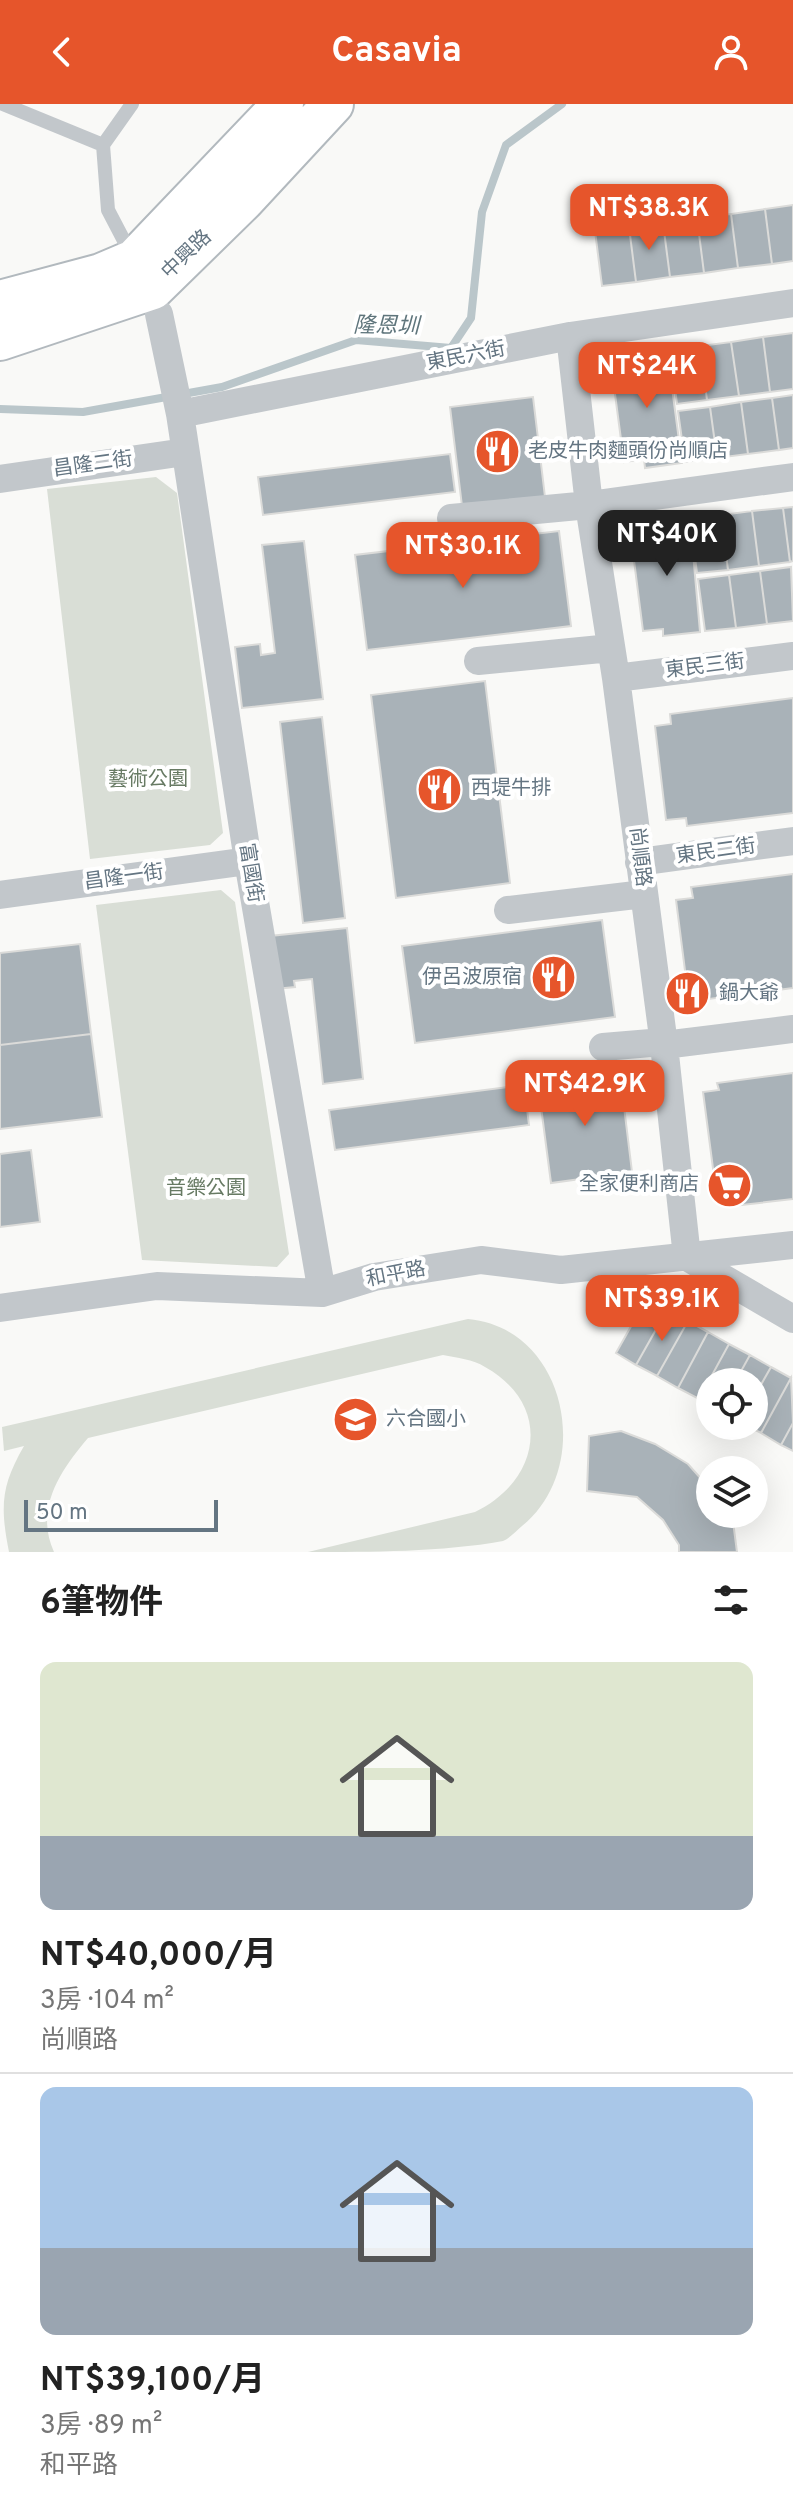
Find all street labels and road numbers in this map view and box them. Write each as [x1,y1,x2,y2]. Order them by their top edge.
street label: 中興路 [156,225,218,285]
street label: 東民六街 [424,337,508,377]
street label: 昌隆二街 [52,447,134,483]
street label: 東民三街 [664,649,746,685]
street label: 尚順路 [622,826,656,888]
street label: 東民二街 [675,834,757,870]
street label: 富國街 [232,841,268,905]
street label: 昌隆一街 [83,860,165,896]
street label: 和平路 [364,1257,428,1293]

